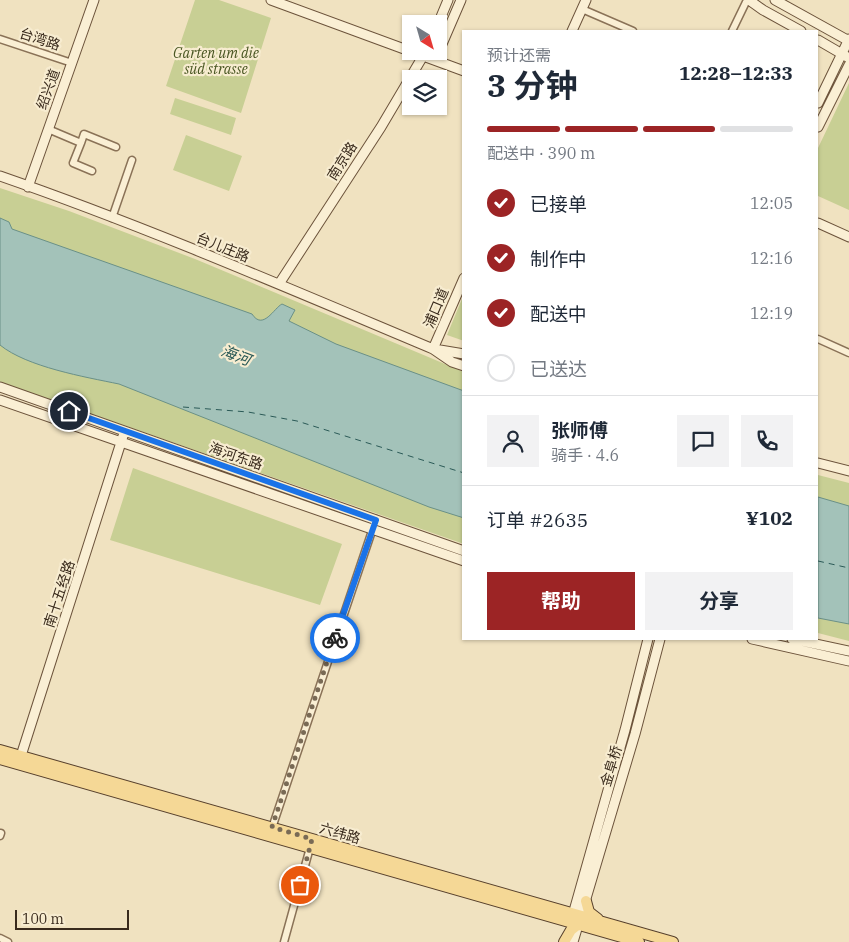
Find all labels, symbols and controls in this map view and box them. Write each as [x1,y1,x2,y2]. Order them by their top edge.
north arrow [402,15,448,60]
map controls [402,15,447,115]
street label: 台湾路 [17,24,63,54]
park label: Garten um die süd strasse [173,44,260,78]
text: 预计还需 [487,45,551,65]
text: 12:28–12:33 [679,61,793,85]
text: 3 分钟 [487,64,578,106]
street label: 绍兴道 [32,66,64,112]
button: layers [402,70,447,115]
street label: 南京路 [323,138,361,184]
text: 配送中 · 390 m [487,143,595,163]
icon: check [487,189,515,217]
text: 已接单 [530,192,587,216]
text: 12:05 [750,193,793,213]
street label: 台儿庄路 [194,228,252,266]
icon: check [487,244,515,272]
text: 制作中 [530,247,587,271]
text: 12:16 [750,248,793,268]
street label: 浦口道 [420,285,452,331]
icon: check [487,299,515,327]
text: 配送中 [530,302,587,326]
text: 12:19 [750,303,793,323]
water label: 海河 [219,341,256,370]
text: 已送达 [530,357,587,381]
pin [48,390,90,432]
icon: home [55,397,83,425]
button: person [487,415,539,467]
button: chat [677,415,729,467]
button: phone [741,415,793,467]
text: 张师傅 [551,418,608,442]
street label: 海河东路 [207,438,265,474]
text: 骑手 · 4.6 [551,445,619,465]
text: ¥102 [746,506,793,530]
text: 订单 #2635 [487,508,588,532]
street label: 南十五经路 [40,558,78,630]
button: 帮助 [487,572,635,630]
button: 分享 [645,572,793,630]
courier [310,613,360,663]
icon: bike [321,624,349,652]
street label: 金阜桥 [596,743,626,789]
street label: 六纬路 [317,819,363,847]
pin [279,864,321,906]
icon: bag [286,871,314,899]
scale bar [15,907,129,930]
text: 100 m [22,910,64,928]

